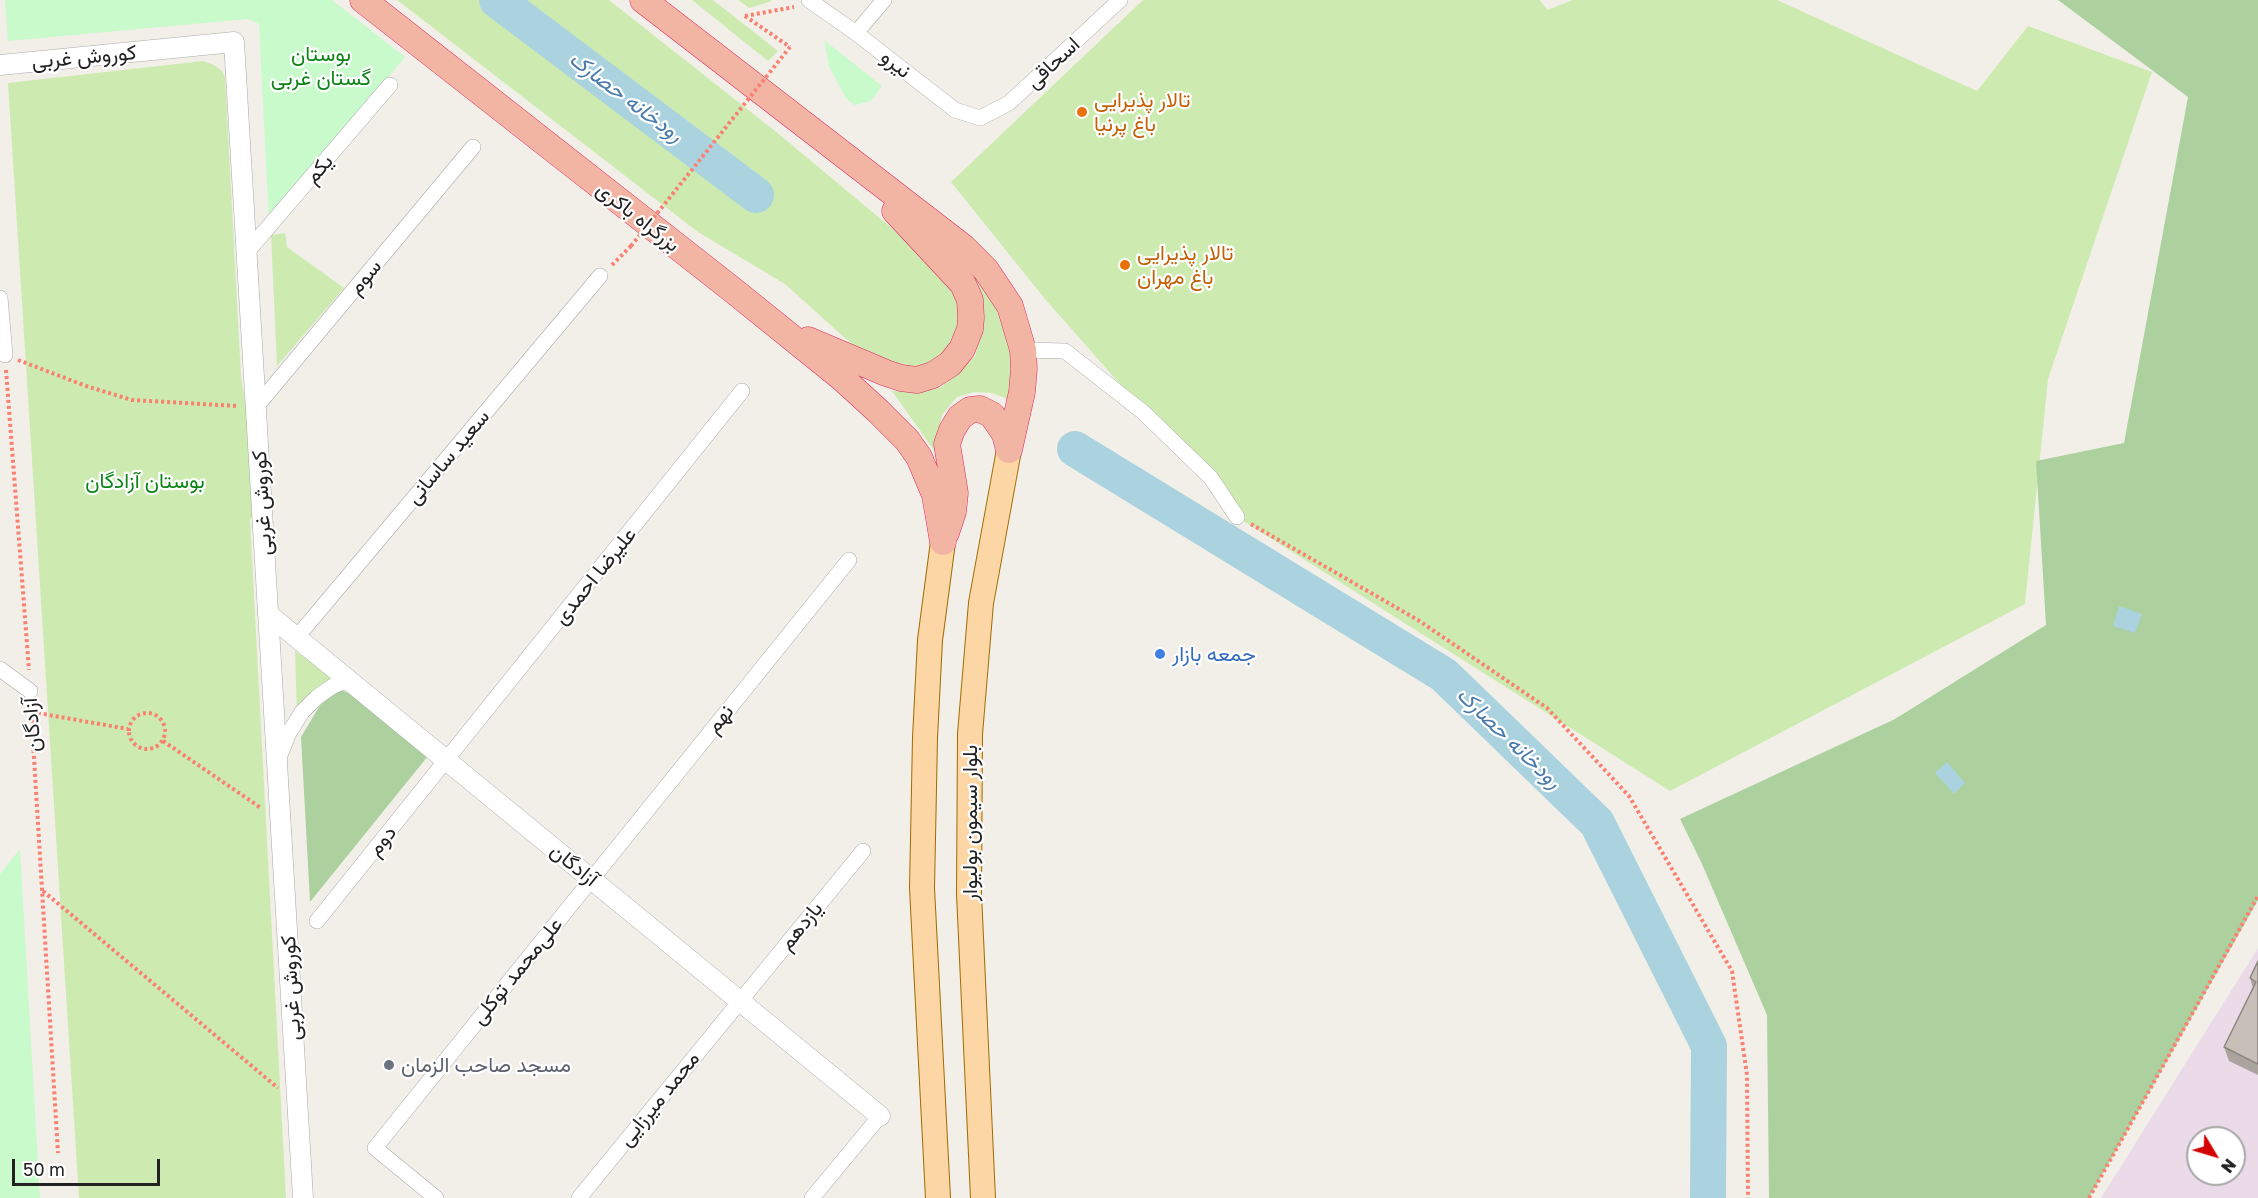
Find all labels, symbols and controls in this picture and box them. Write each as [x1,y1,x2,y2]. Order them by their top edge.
street label: اسحاقی [1021,32,1085,94]
street label: کوروش غربی [30,40,138,74]
park label: بوستان گستان غربی [271,41,371,91]
street label: نیرو [876,44,916,84]
water label: رودخانه حصارک [564,46,688,148]
place label: تالار پذیرایی باغ پرنیا [1094,87,1190,137]
marker: تالار پذیرایی باغ پرنیا [1075,105,1089,119]
street label: یکم [299,149,339,189]
street label: بزرگراه باکری [591,177,685,257]
place label: تالار پذیرایی باغ مهران [1137,240,1233,290]
street label: سوم [343,254,387,300]
marker: تالار پذیرایی باغ مهران [1118,258,1132,272]
street label: سعید ساسانی [401,404,495,510]
street label: کوروش غربی [247,450,277,556]
park label: بوستان آزادگان [85,468,205,494]
street label: علیرضا احمدی [548,522,642,630]
place label: جمعه بازار [1172,641,1256,667]
marker: جمعه بازار [1153,647,1167,661]
water label: رودخانه حصارک [1451,681,1567,795]
street label: آزادگان [18,697,46,753]
street label: نهم [701,700,739,738]
street label: بلوار سیمون بولیوار [957,745,983,901]
street label: دوم [362,821,402,861]
street label: آزادگان [545,838,603,892]
street label: یازدهم [774,896,828,956]
street label: علی‌محمد توکلی [466,912,568,1030]
street label: کوروش غربی [276,935,306,1041]
street label: محمد میرزایی [613,1046,705,1152]
place label: مسجد صاحب الزمان [401,1052,571,1078]
marker: مسجد صاحب الزمان [382,1058,396,1072]
north arrow [2186,1126,2246,1186]
scale bar [15,1147,164,1185]
text: N [2217,1155,2240,1177]
text: 50 m [23,1158,65,1180]

